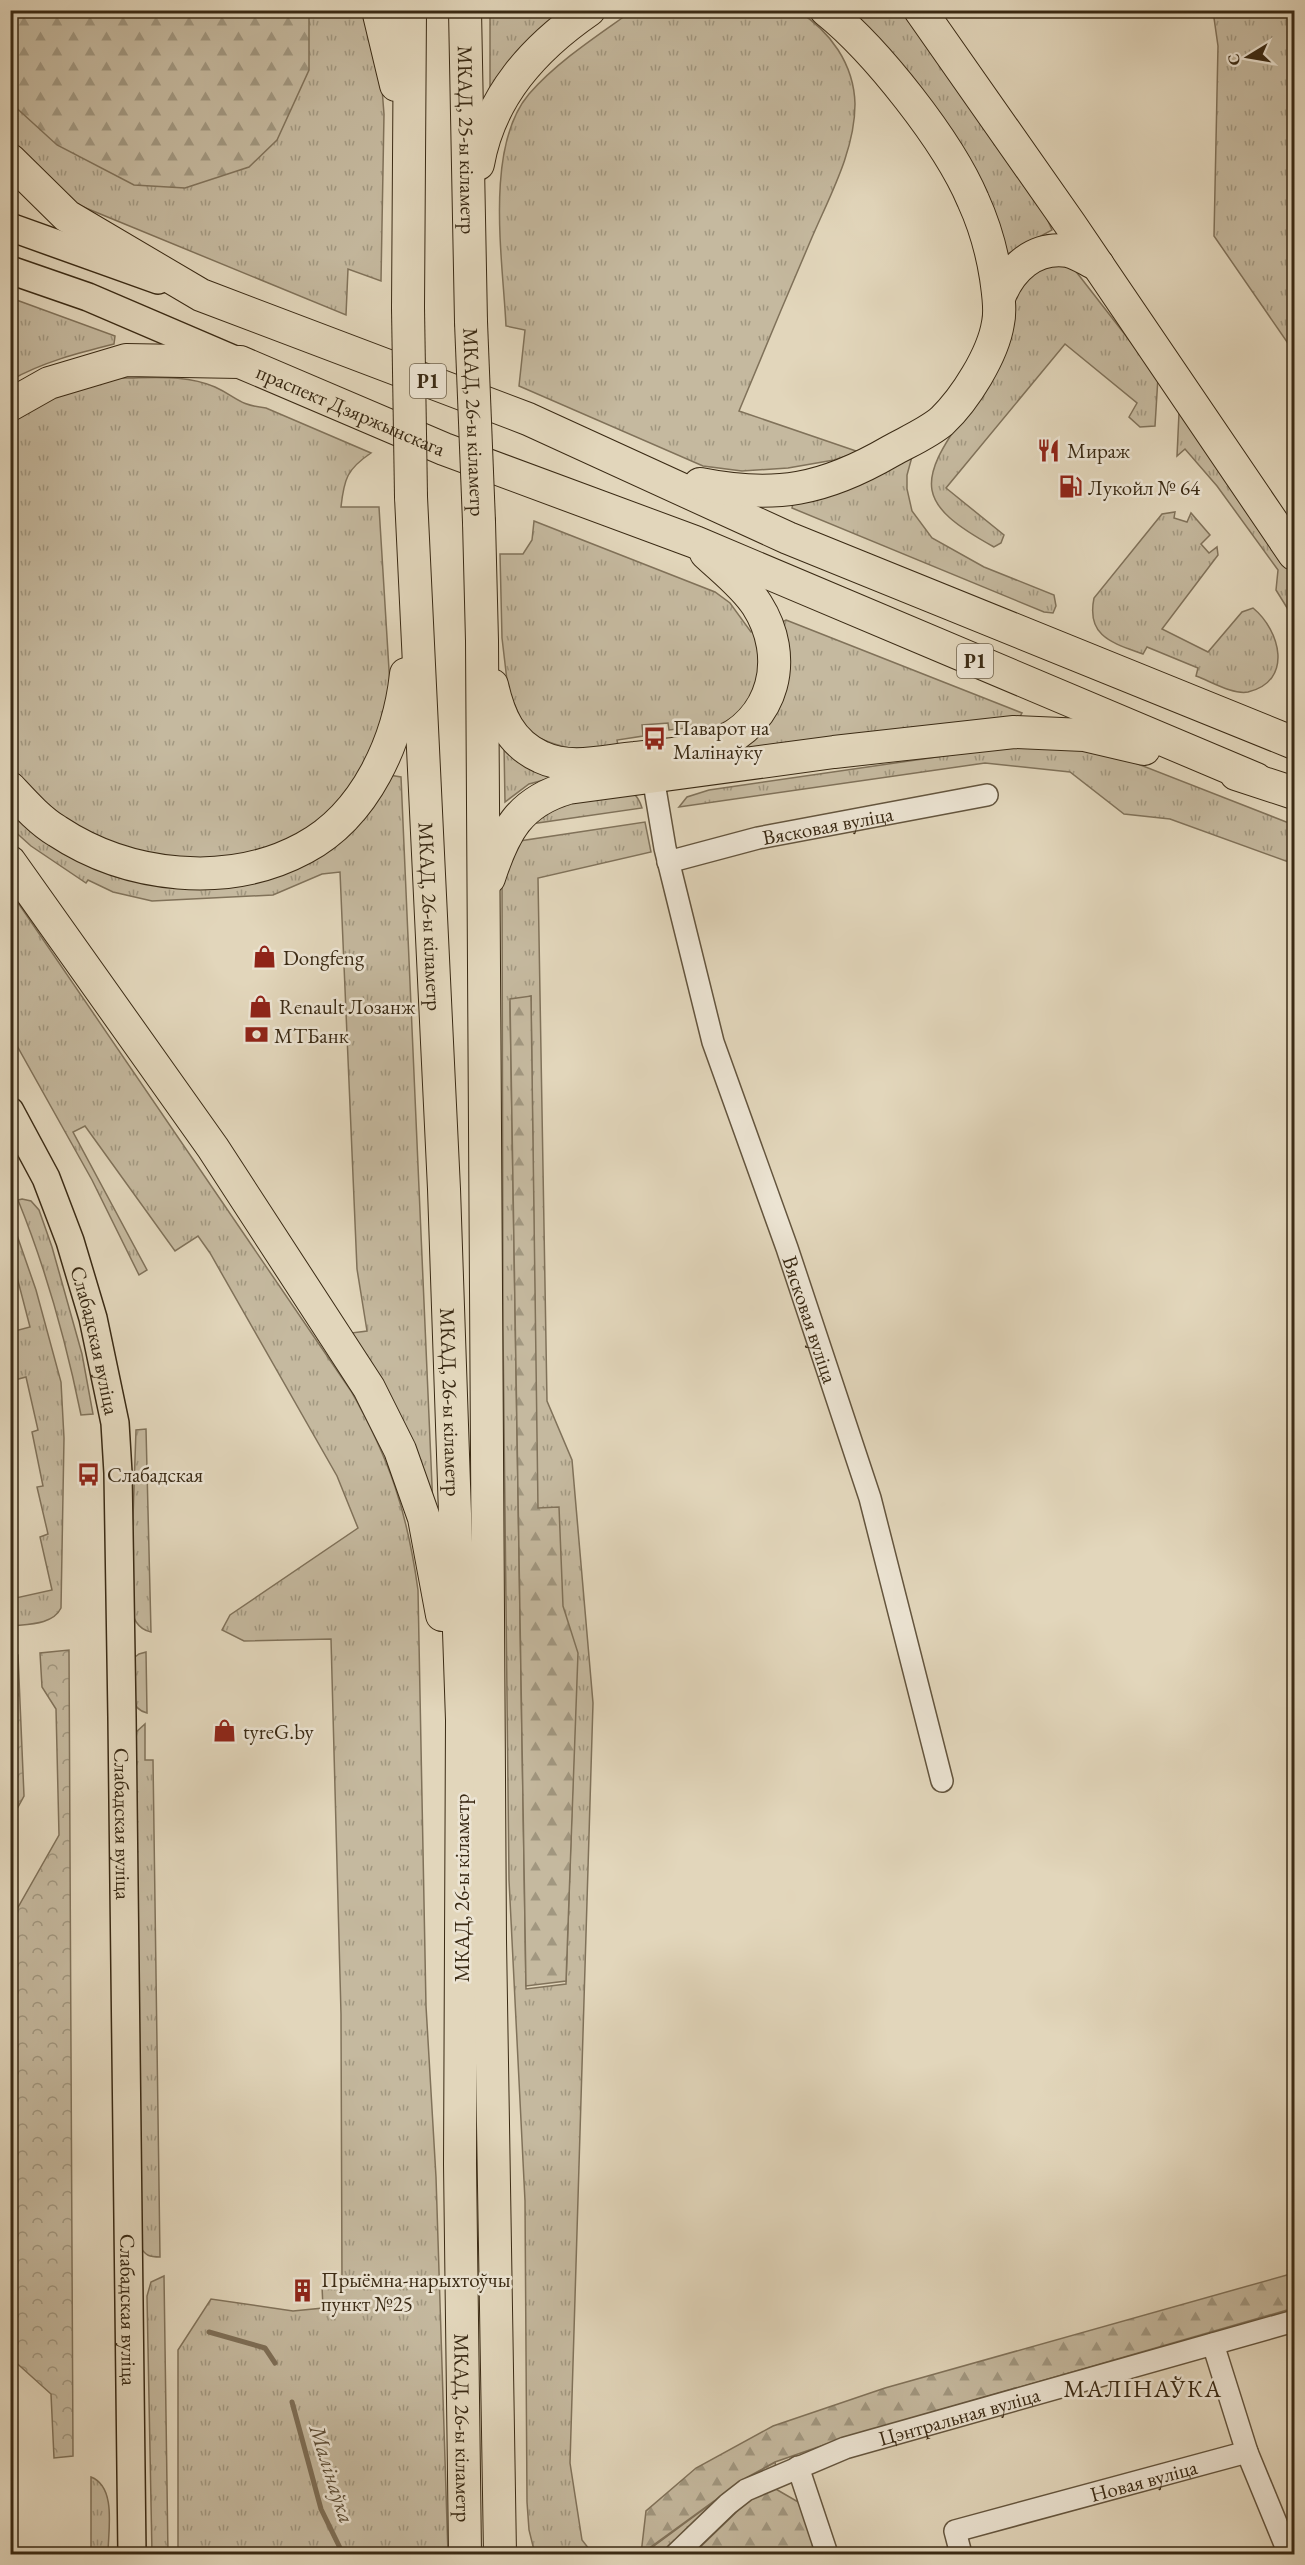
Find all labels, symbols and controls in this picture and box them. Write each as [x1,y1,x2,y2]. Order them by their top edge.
north arrow [1218,27,1278,87]
street label: МКАД, 25-ы кіламетр [452,45,483,235]
text: С [1222,52,1245,67]
street label: МКАД, 26-ы кіламетр [458,327,492,517]
street label: праспект Дзяржынскага [253,357,450,462]
road number: Р1 [410,364,446,398]
restaurant icon: Мираж [1036,437,1062,463]
place label: Мираж [1067,437,1131,464]
fuel station icon: Лукойл № 64 [1057,474,1083,500]
place label: Лукойл № 64 [1088,474,1201,501]
road number: Р1 [957,644,993,678]
place label: Паварот на Малінаўку [673,714,770,765]
bus stop icon: Паварот на Малінаўку [642,726,668,752]
street label: Вясковая вуліца [760,799,896,850]
street label: МКАД, 26-ы кіламетр [413,822,449,1012]
shop icon: Dongfeng [252,944,278,970]
place label: Dongfeng [283,944,365,971]
shop icon: Renault Лозанж [248,993,274,1019]
place label: Renault Лозанж [279,993,416,1020]
bank icon: МТБанк [243,1022,269,1048]
place label: МТБанк [274,1022,349,1049]
street label: Вясковая вуліца [777,1252,845,1387]
street label: Слабадская вуліца [65,1262,126,1418]
street label: МКАД, 26-ы кіламетр [435,1307,468,1497]
bus stop icon: Слабадская [76,1461,102,1487]
place label: Слабадская [107,1461,203,1488]
shop icon: tyreG.by [212,1718,238,1744]
place label: tyreG.by [243,1718,314,1745]
street label: Слабадская вуліца [109,1747,138,1901]
street label: МКАД, 26-ы кіламетр [448,1794,475,1982]
street label: Слабадская вуліца [115,2233,143,2387]
place label: Прыёмна-нарыхтоўчы пункт №25 [321,2266,511,2317]
building icon: Прыёмна-нарыхтоўчы пункт №25 [290,2278,316,2304]
street label: МКАД, 26-ы кіламетр [449,2333,478,2523]
district label: МАЛІНАЎКА [1063,2373,1223,2404]
street label: Цэнтральная вуліца [875,2380,1043,2451]
water label: Малінаўка [302,2419,362,2527]
street label: Новая вуліца [1087,2452,1201,2507]

